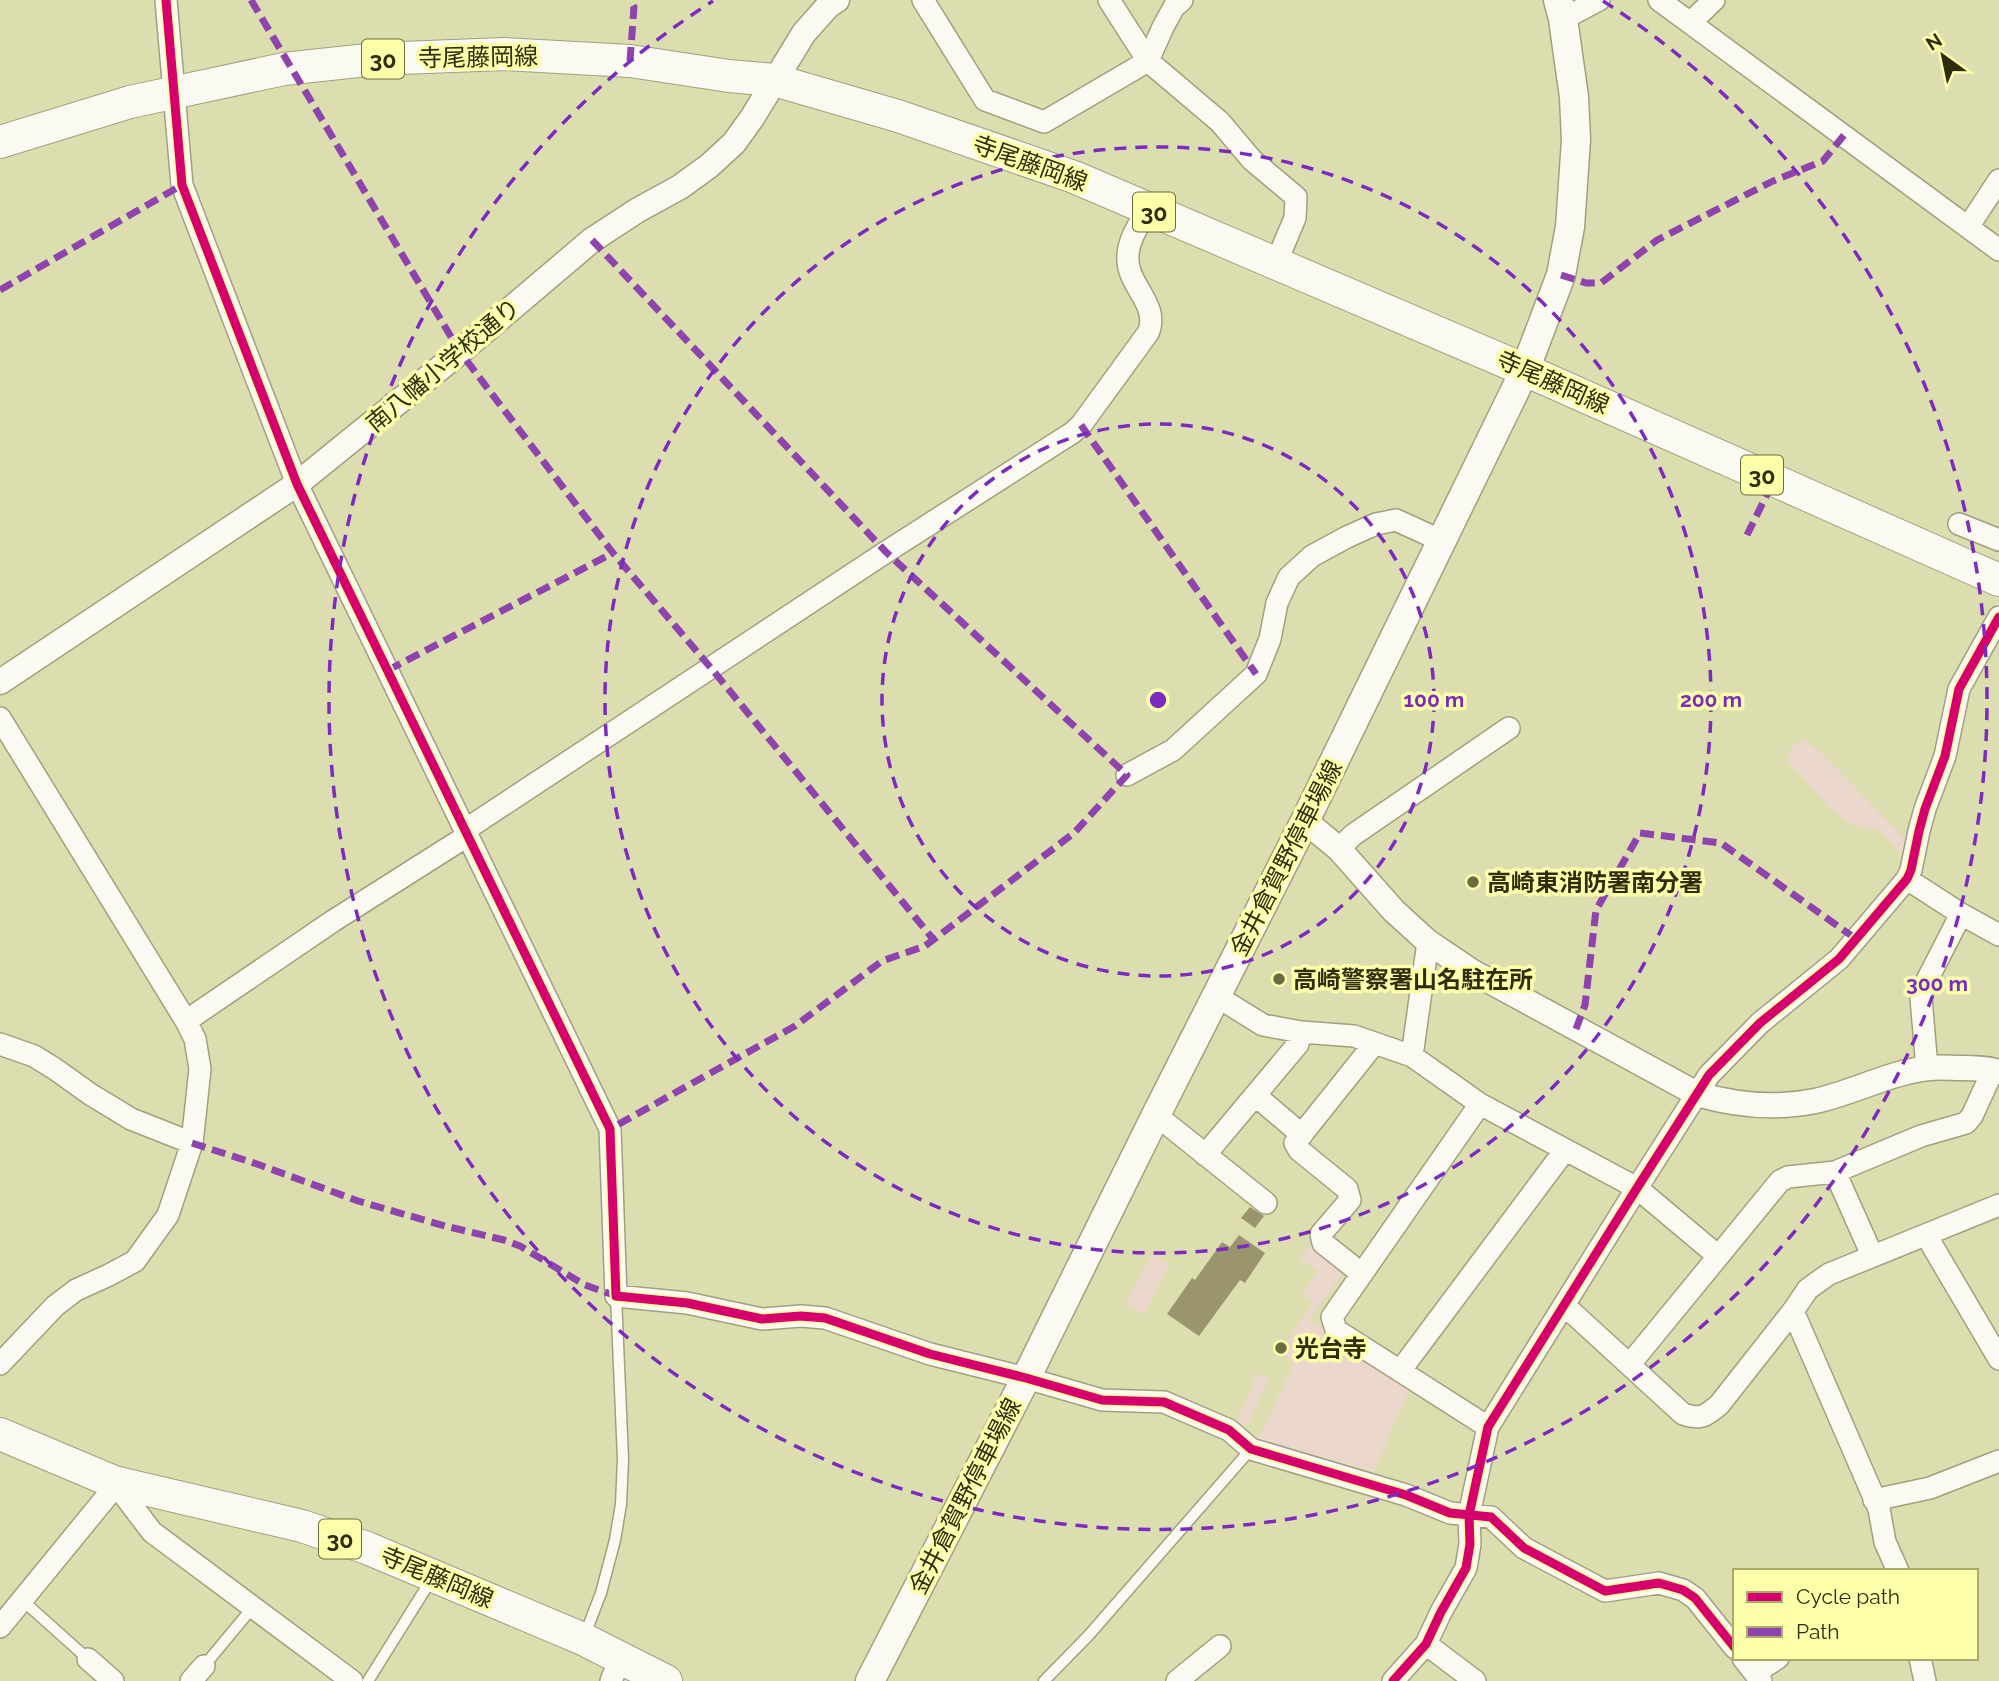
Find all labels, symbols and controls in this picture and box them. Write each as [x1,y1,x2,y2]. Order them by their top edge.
north arrow [1908,21,1978,91]
text: N [1922,29,1946,55]
road number: 30 [362,40,404,78]
street label: 寺尾藤岡線 [418,41,538,73]
street label: 寺尾藤岡線 [969,129,1091,197]
road number: 30 [1133,192,1175,232]
street label: 南八幡小学校通り [360,292,526,438]
street label: 寺尾藤岡線 [1492,344,1614,420]
road number: 30 [1741,456,1783,495]
text: 100 m [1404,687,1464,712]
text: 200 m [1680,687,1742,712]
centre of rings [1146,688,1170,712]
street label: 金井倉賀野停車場線 [1224,755,1348,961]
place label: 高崎東消防署南分署 [1487,868,1703,897]
marker: 高崎東消防署南分署 [1465,874,1481,890]
place label: 高崎警察署山名駐在所 [1293,965,1533,994]
marker: 高崎警察署山名駐在所 [1271,971,1287,987]
text: 300 m [1906,971,1968,996]
place label: 光台寺 [1295,1334,1367,1363]
marker: 光台寺 [1273,1340,1289,1356]
street label: 金井倉賀野停車場線 [903,1393,1027,1599]
road number: 30 [319,1520,361,1558]
street label: 寺尾藤岡線 [376,1540,498,1614]
legend [1733,1569,1978,1660]
text: Cycle path [1796,1584,1900,1609]
text: Path [1796,1619,1840,1644]

